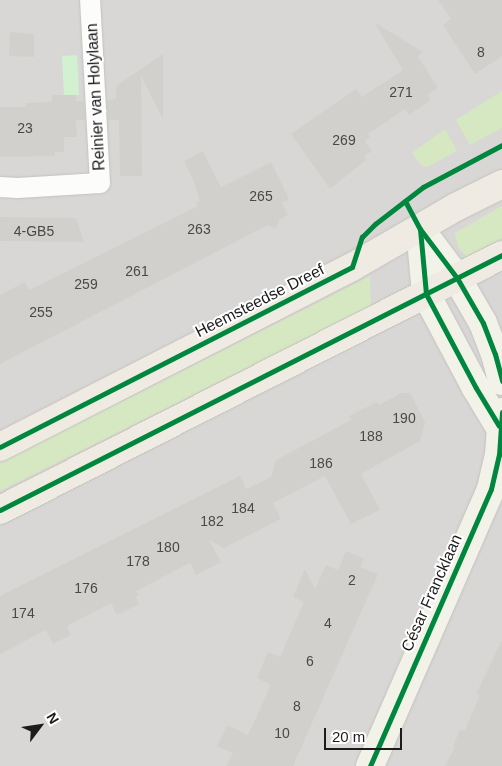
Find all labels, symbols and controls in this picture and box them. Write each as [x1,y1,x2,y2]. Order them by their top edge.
street label: Reinier van Holylaan [83,23,109,171]
house number: 8 [477,44,485,60]
house number: 271 [389,84,413,100]
house number: 23 [17,120,33,136]
house number: 269 [332,132,356,148]
house number: 265 [249,188,273,204]
house number: 263 [187,221,211,237]
house number: 4-GB5 [14,223,54,239]
street label: Heemsteedse Dreef [192,260,328,342]
house number: 261 [125,263,149,279]
house number: 259 [74,276,98,292]
house number: 255 [29,304,53,320]
house number: 190 [392,410,416,426]
house number: 188 [359,428,383,444]
house number: 186 [309,455,333,471]
house number: 184 [231,500,255,516]
house number: 182 [200,513,224,529]
street label: César Francklaan [398,531,466,655]
house number: 180 [156,539,180,555]
house number: 178 [126,553,150,569]
house number: 2 [348,572,356,588]
house number: 176 [74,580,98,596]
house number: 174 [11,605,35,621]
house number: 4 [324,615,332,631]
house number: 6 [306,653,314,669]
house number: 8 [293,698,301,714]
north arrow [15,701,65,751]
text: N [43,710,62,727]
scale bar [327,718,404,750]
house number: 10 [274,725,290,741]
text: 20 m [332,728,365,745]

